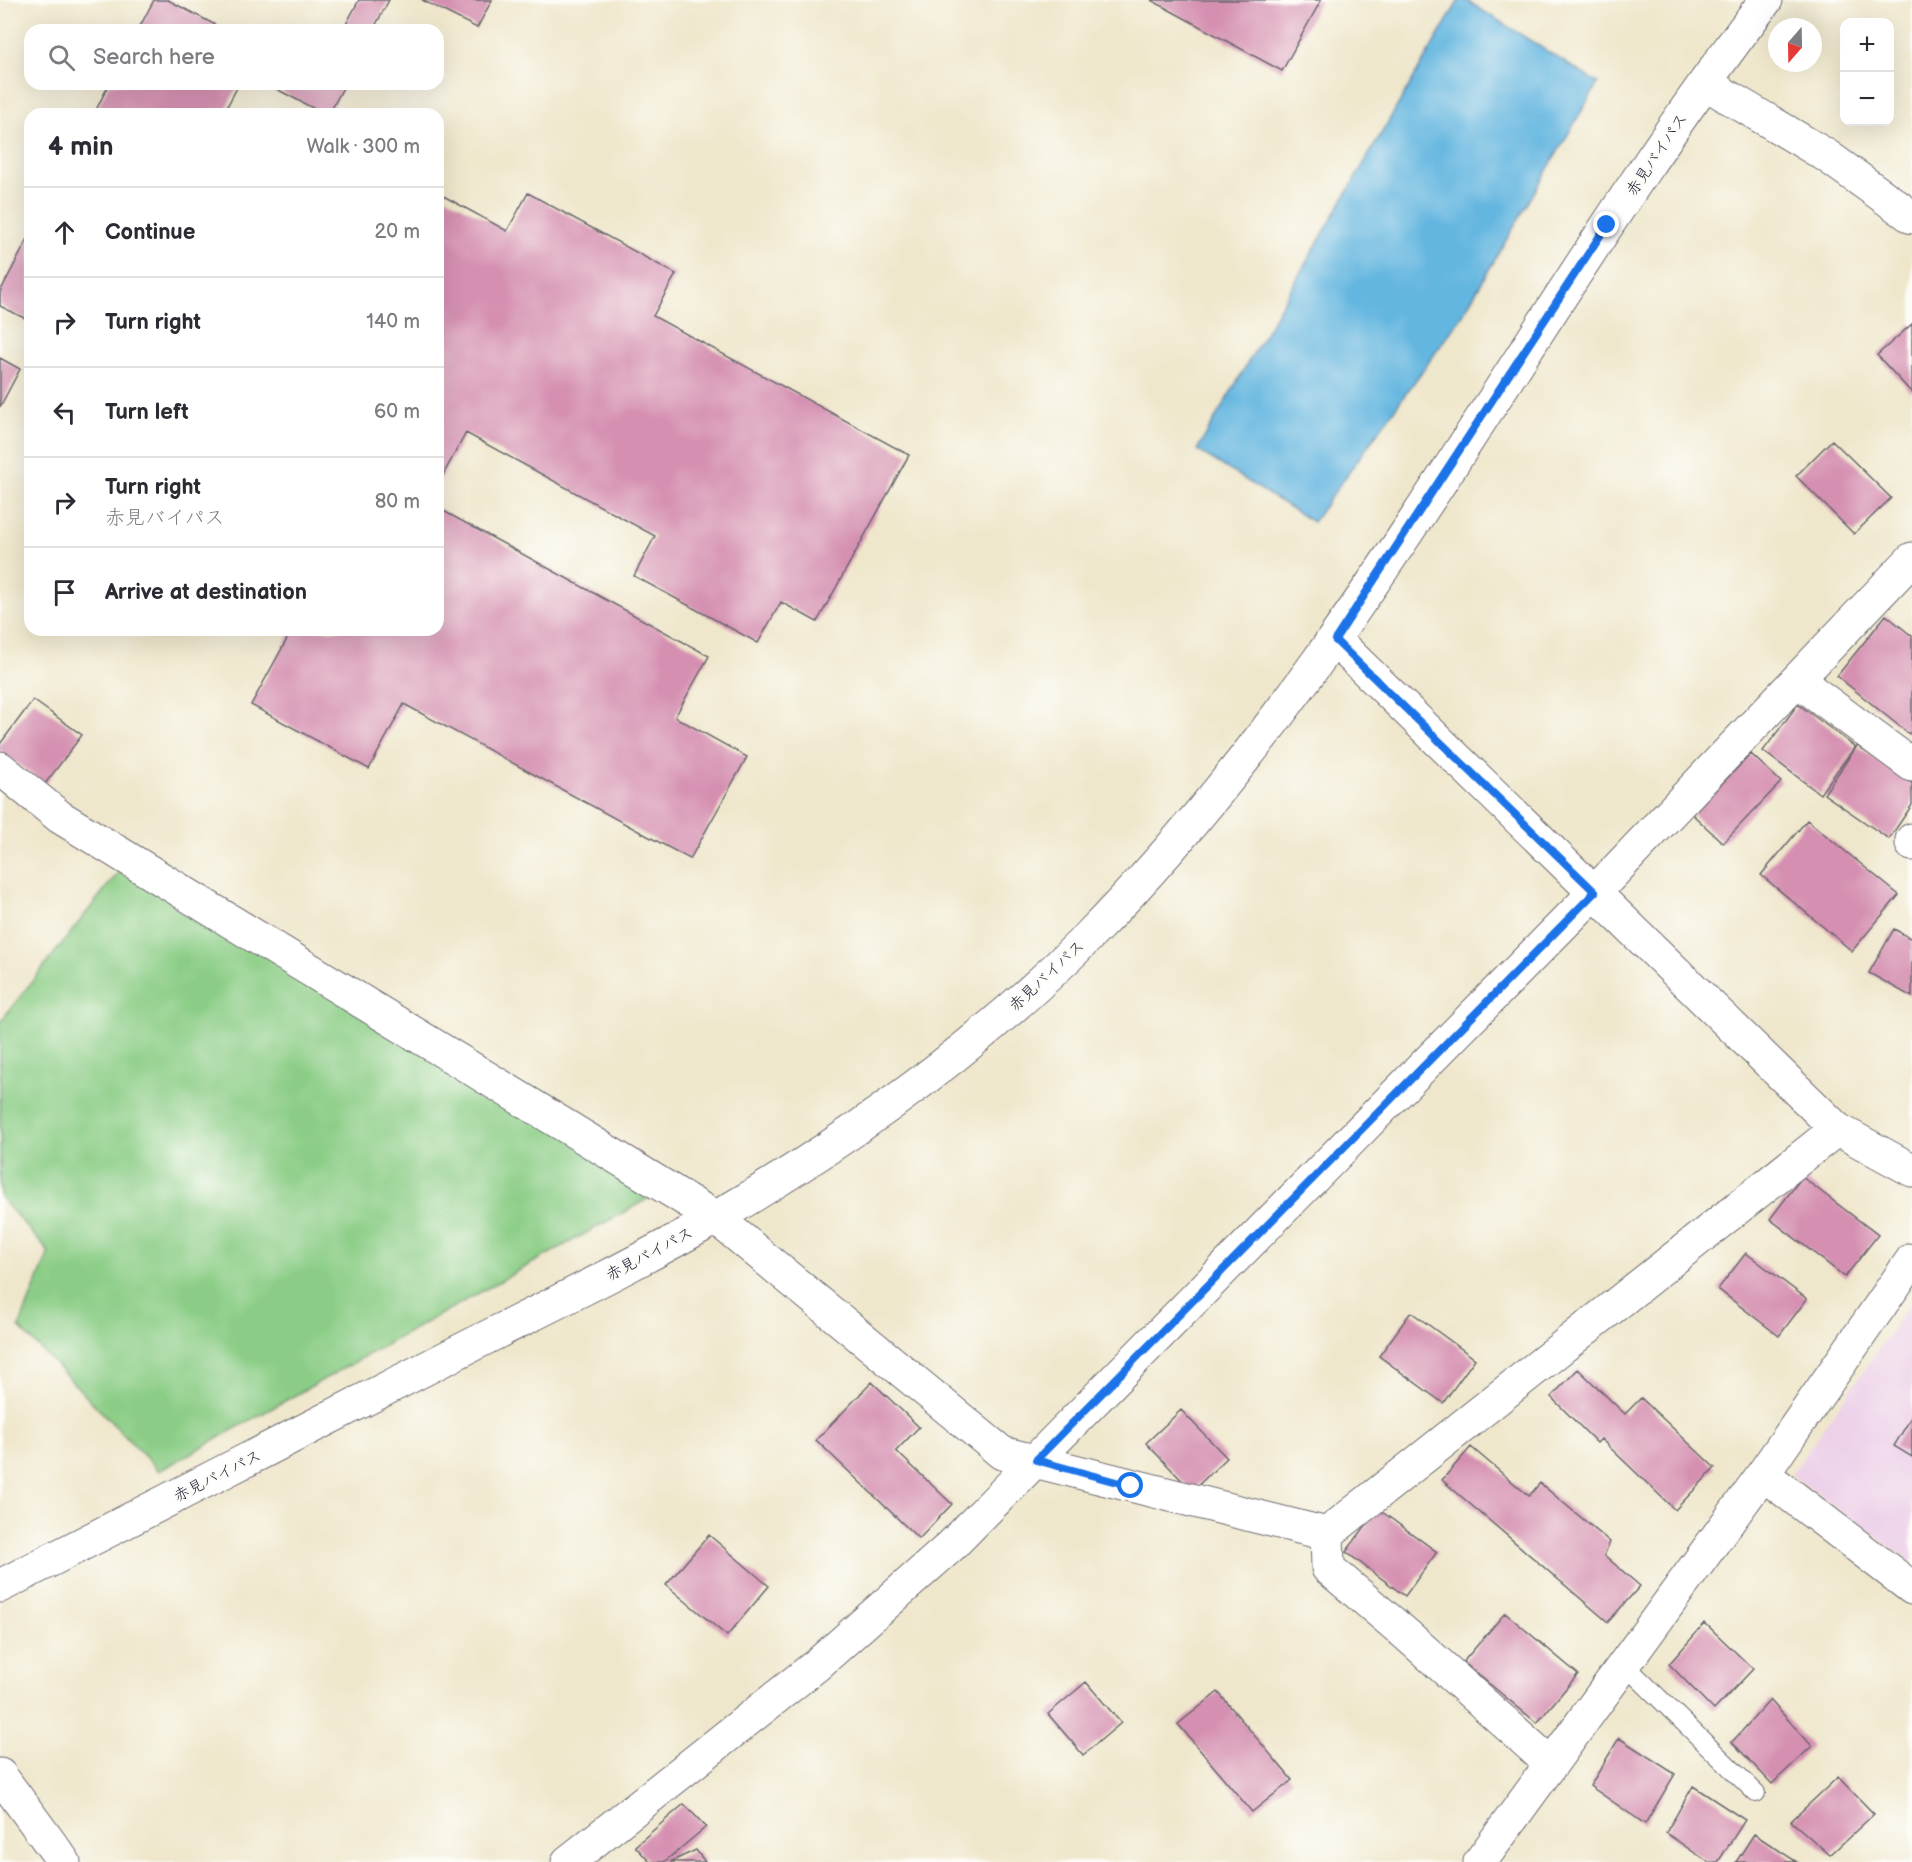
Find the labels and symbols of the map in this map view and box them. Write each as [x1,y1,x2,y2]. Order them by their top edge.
north arrow [1768,18,1822,72]
street label: 赤見バイパス [1623,110,1692,200]
route end [1593,211,1619,237]
street label: 赤見バイパス [1006,937,1088,1016]
street label: 赤見バイパス [603,1223,696,1285]
street label: 赤見バイパス [171,1446,265,1507]
route start [1117,1472,1143,1498]

